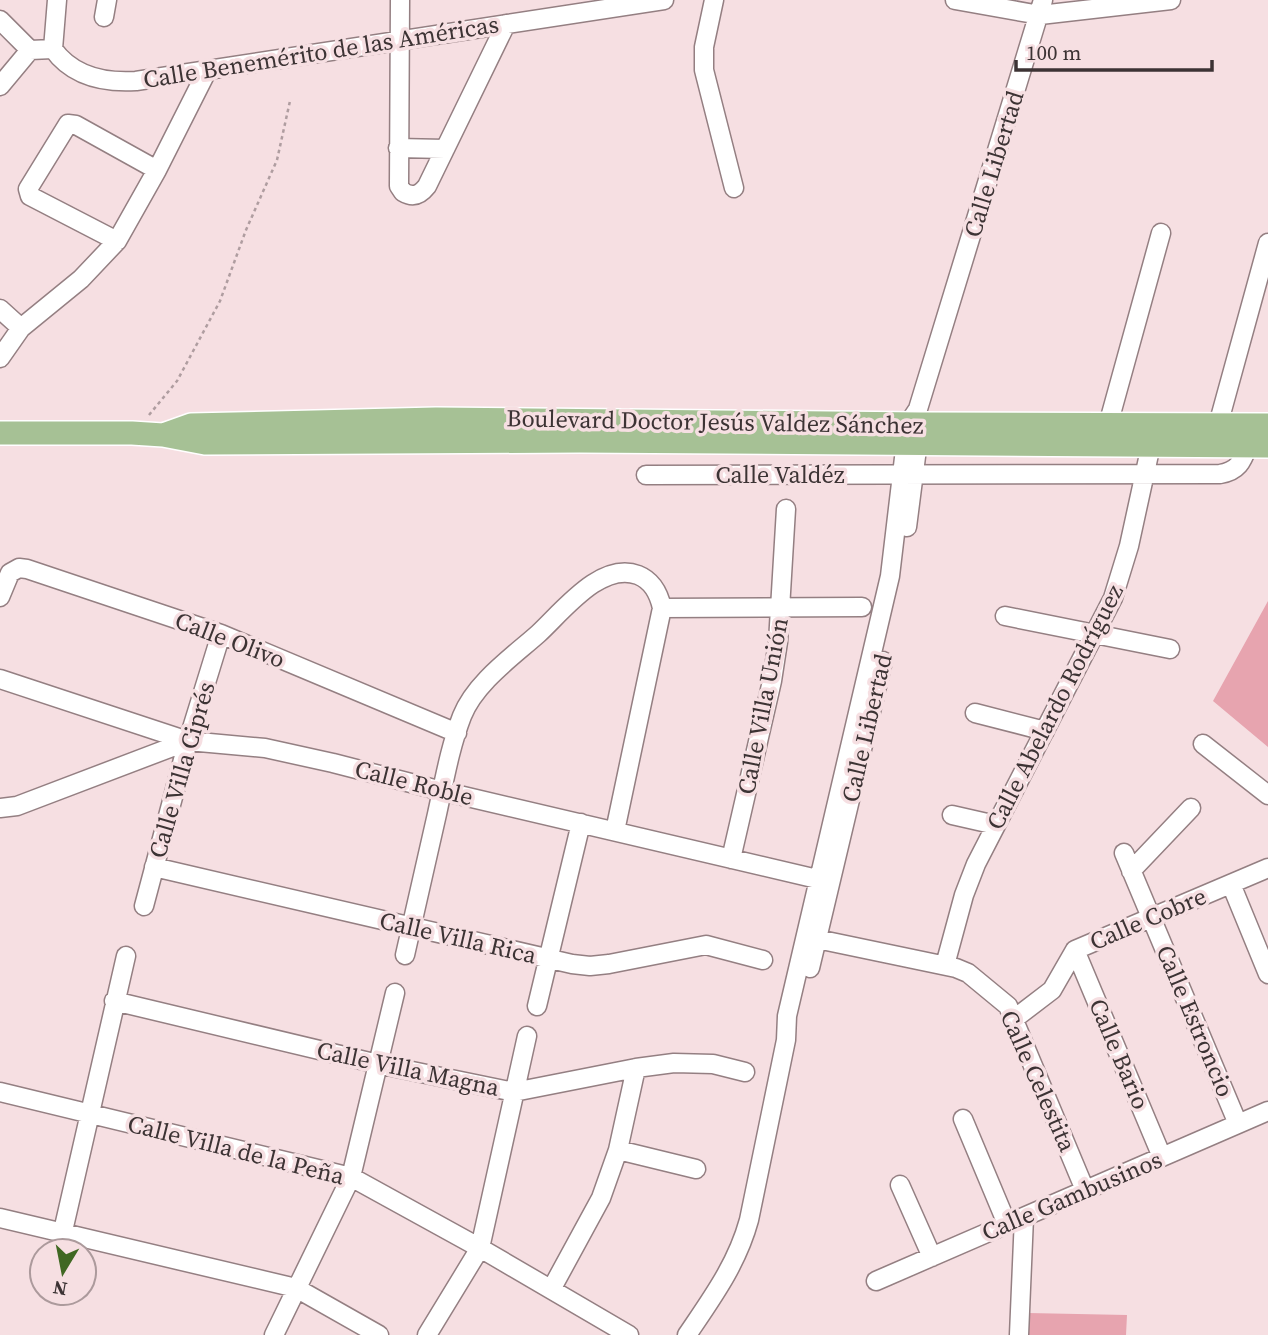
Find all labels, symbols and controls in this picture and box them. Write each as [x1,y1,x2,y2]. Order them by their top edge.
street label: Calle Benemérito de las Américas [141,7,501,96]
scale bar [1016,28,1212,72]
text: 100 m [1026,38,1081,67]
street label: Calle Libertad [956,86,1032,241]
street label: Boulevard Doctor Jesús Valdez Sánchez [506,401,924,442]
street label: Calle Valdéz [715,458,845,491]
street label: Calle Abelardo Rodríguez [978,578,1131,835]
street label: Calle Olivo [170,603,290,676]
street label: Calle Villa Unión [729,615,796,797]
street label: Calle Libertad [833,650,900,805]
street label: Calle Villa Ciprés [141,678,222,862]
street label: Calle Roble [352,752,477,813]
street label: Calle Cobre [1084,879,1211,958]
street label: Calle Villa Rica [376,903,541,972]
street label: Calle Estroncio [1149,940,1242,1102]
street label: Calle Bario [1081,993,1158,1114]
street label: Calle Celestita [993,1005,1085,1157]
street label: Calle Villa Magna [314,1033,503,1104]
street label: Calle Villa de la Peña [124,1107,349,1193]
street label: Calle Gambusinos [977,1143,1167,1248]
north arrow [28,1237,98,1307]
text: N [51,1275,69,1303]

